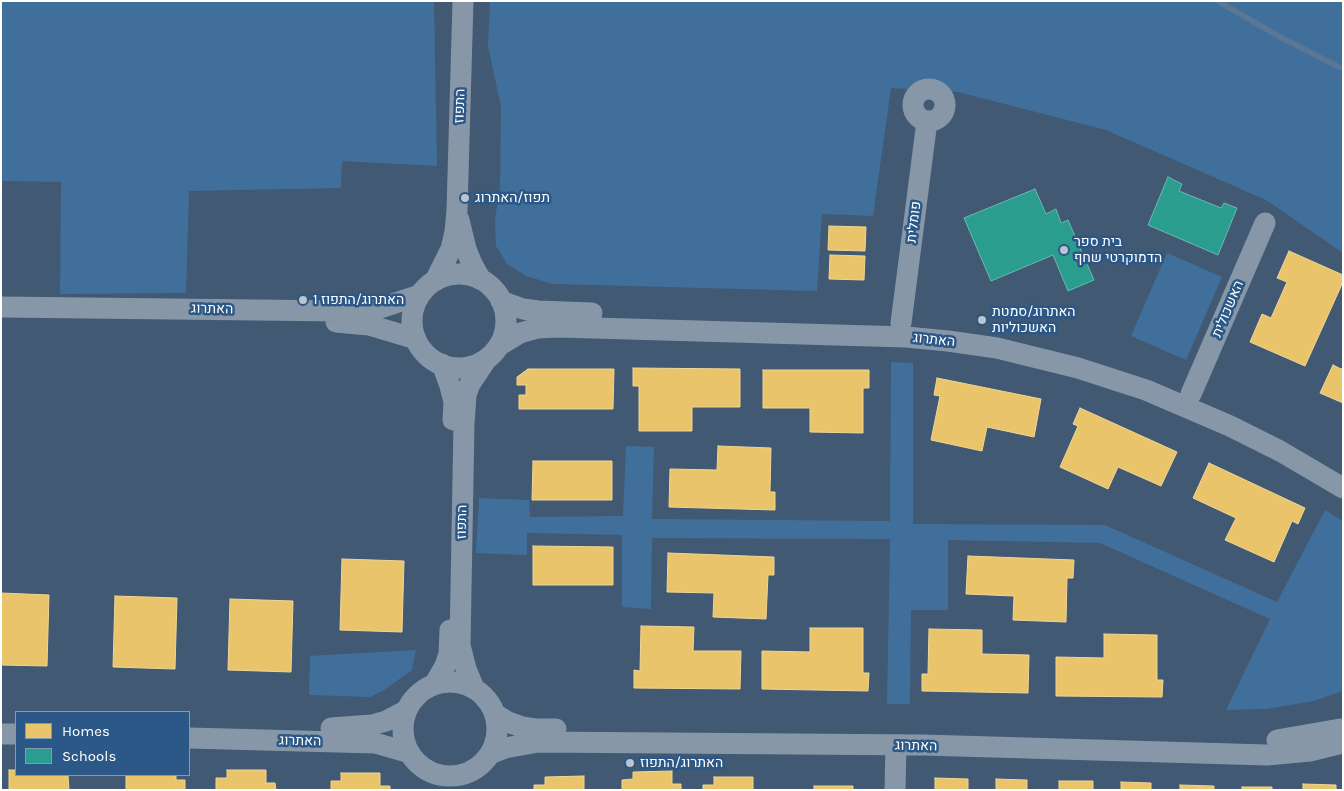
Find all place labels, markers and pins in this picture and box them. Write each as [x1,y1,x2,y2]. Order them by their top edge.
place label: תפוז/האתרוג [475,190,550,206]
marker: תפוז/האתרוג [459,192,471,204]
place label: בית ספר הדמוקרטי שחף [1074,234,1162,266]
marker: בית ספר הדמוקרטי שחף [1058,244,1070,256]
place label: האתרוג/התפוז 1 [313,292,404,308]
marker: האתרוג/התפוז 1 [297,294,309,306]
place label: האתרוג/סמטת האשכוליות [992,304,1076,336]
marker: האתרוג/סמטת האשכוליות [976,314,988,326]
place label: האתרוג/התפוז [640,755,723,771]
marker: האתרוג/התפוז [624,757,636,769]

